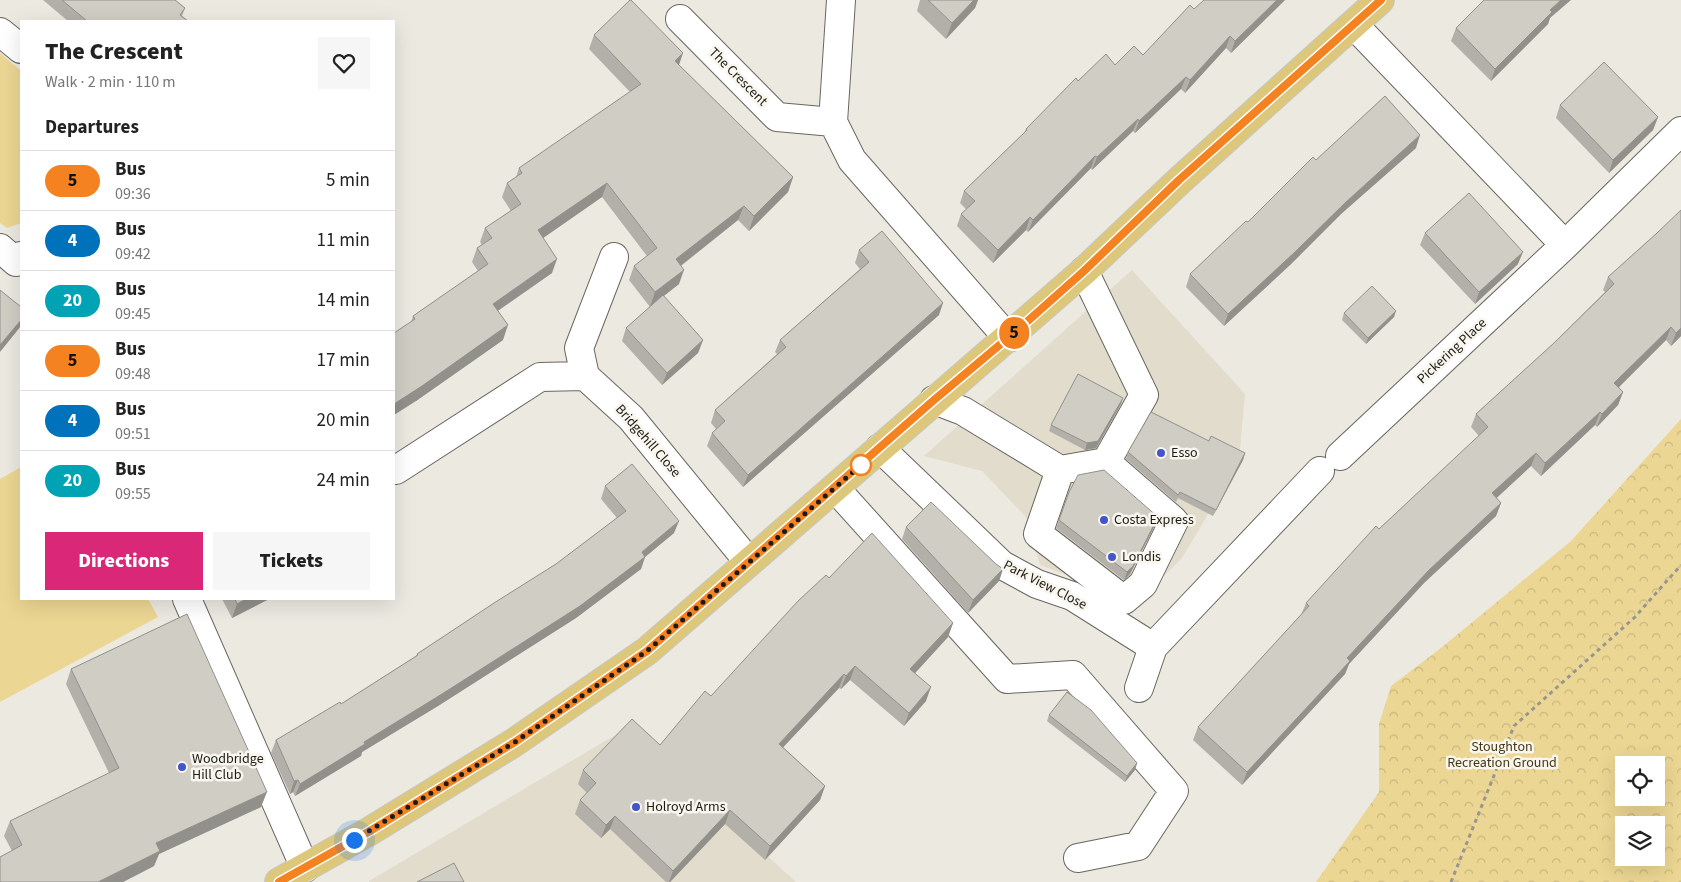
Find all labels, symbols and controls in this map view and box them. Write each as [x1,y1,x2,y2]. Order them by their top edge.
text: The Crescent [45,34,183,69]
button: heart [318,37,370,89]
street label: The Crescent [704,43,772,111]
text: Walk · 2 min · 110 m [45,71,176,93]
text: Departures [45,114,139,141]
text: Bus [115,156,146,183]
text: 5 min [326,167,370,194]
text: 5 [68,168,77,193]
text: 09:36 [115,183,151,205]
text: Bus [115,216,146,243]
text: 11 min [316,227,370,254]
text: 4 [68,228,77,253]
text: 09:42 [115,243,151,265]
text: Bus [115,276,146,303]
text: 14 min [316,287,370,314]
text: 20 [63,288,82,313]
text: 09:45 [115,303,151,325]
street label: Pickering Place [1413,313,1491,389]
line badge: 5 [998,317,1030,349]
text: 5 [1009,320,1019,345]
text: Bus [115,336,146,363]
text: 17 min [316,347,370,374]
text: 5 [68,348,77,373]
text: 09:48 [115,363,151,385]
text: Bus [115,396,146,423]
street label: Bridgehill Close [611,400,685,482]
text: 20 min [316,407,370,434]
text: 4 [68,408,77,433]
text: 09:51 [115,423,151,445]
place label: Esso [1171,443,1198,463]
marker: Esso [1155,447,1167,459]
unlabelled marker [850,454,872,476]
text: Bus [115,456,146,483]
text: 24 min [316,467,370,494]
text: 20 [63,468,82,493]
text: 09:55 [115,483,151,505]
place label: Costa Express [1114,510,1194,530]
marker: Costa Express [1098,514,1110,526]
button: Directions [45,532,203,590]
button: Tickets [213,532,370,590]
place label: Londis [1122,547,1161,567]
marker: Londis [1106,551,1118,563]
street label: Park View Close [1000,555,1090,615]
park label: Stoughton Recreation Ground [1447,737,1557,773]
place label: Woodbridge Hill Club [192,749,264,785]
map controls [1615,756,1665,866]
button: locate [1615,756,1665,806]
marker: Woodbridge Hill Club [176,761,188,773]
place label: Holroyd Arms [646,797,726,817]
marker: Holroyd Arms [630,801,642,813]
button: layers [1615,816,1665,866]
your location [342,828,367,853]

